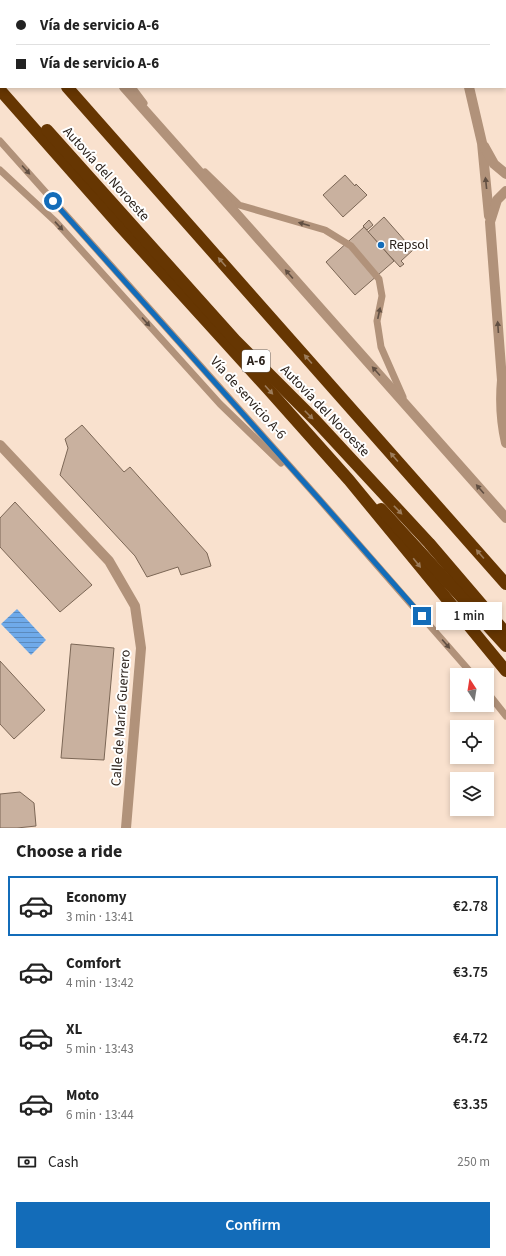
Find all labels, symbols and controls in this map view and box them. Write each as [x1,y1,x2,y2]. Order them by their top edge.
text: Vía de servicio A-6 [40,15,159,36]
text: Vía de servicio A-6 [40,53,159,74]
street label: Autovía del Noroeste [58,122,154,226]
one-way arrow [21,166,30,175]
one-way arrow [483,177,489,189]
route start [44,192,62,210]
one-way arrow [54,221,64,231]
one-way arrow [297,221,309,227]
place label: Repsol [389,235,429,255]
marker: Repsol [376,240,386,250]
one-way arrow [217,257,227,267]
one-way arrow [284,269,294,279]
one-way arrow [377,307,383,319]
one-way arrow [142,317,151,328]
one-way arrow [495,321,501,333]
road number: A-6 [242,350,270,372]
street label: Vía de servicio A-6 [205,352,291,444]
one-way arrow [304,354,313,365]
street label: Autovía del Noroeste [276,360,374,462]
one-way arrow [371,365,380,376]
one-way arrow [264,385,273,394]
one-way arrow [304,410,314,420]
one-way arrow [390,452,399,462]
one-way arrow [476,484,485,494]
one-way arrow [393,505,403,515]
one-way arrow [476,549,485,560]
one-way arrow [413,557,422,568]
callout: 1 min [436,602,502,630]
route end [413,607,431,625]
text: 1 min [454,607,484,625]
one-way arrow [442,639,451,649]
street label: Calle de María Guerrero [106,649,136,787]
north arrow [450,668,494,712]
map controls [450,668,494,816]
button: locate [450,720,494,764]
button: layers [450,772,494,816]
text: Choose a ride [16,839,122,864]
text: Economy [66,887,127,908]
icon: car [18,888,54,924]
text: €2.78 [453,896,488,917]
text: 3 min · 13:41 [66,908,134,926]
text: Comfort [66,953,121,974]
icon: car [18,954,54,990]
text: €3.75 [453,962,488,983]
text: 4 min · 13:42 [66,974,134,992]
text: XL [66,1019,82,1040]
icon: car [18,1020,54,1056]
text: €4.72 [453,1028,488,1049]
text: 5 min · 13:43 [66,1040,134,1058]
text: Moto [66,1085,99,1106]
icon: car [18,1086,54,1122]
text: €3.35 [453,1094,488,1115]
text: 6 min · 13:44 [66,1106,134,1124]
icon: cash [16,1151,38,1173]
text: Cash [48,1152,79,1173]
text: 250 m [457,1153,490,1171]
button: Confirm [16,1202,490,1248]

